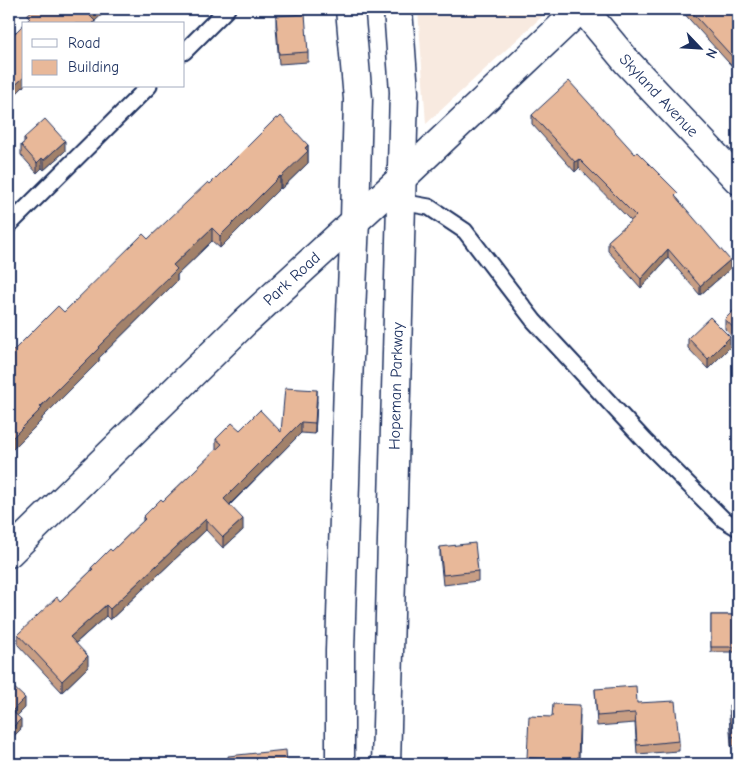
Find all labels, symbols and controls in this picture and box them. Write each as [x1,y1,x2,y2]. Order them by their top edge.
legend [22,22,185,88]
north arrow [674,22,724,72]
text: Road [68,34,100,52]
text: N [702,46,721,61]
street label: Skyland Avenue [615,50,702,141]
text: Building [68,58,119,76]
street label: Park Road [260,248,324,309]
street label: Hopeman Parkway [385,321,407,450]

